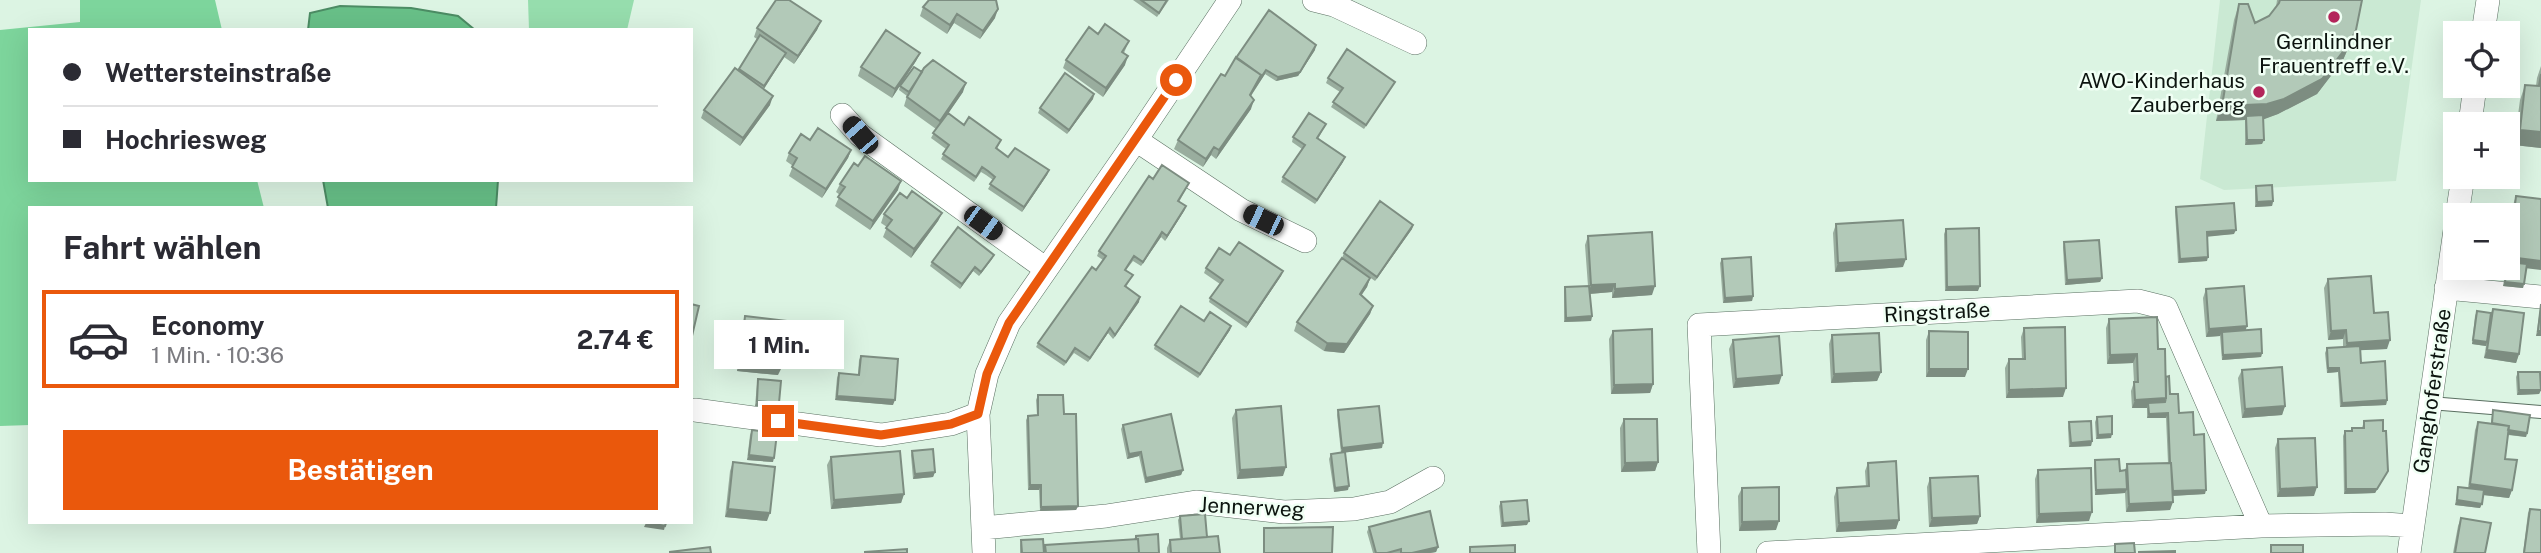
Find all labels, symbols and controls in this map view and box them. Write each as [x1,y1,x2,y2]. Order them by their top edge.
marker: Gernlindner Frauentreff e.V. [2326,9,2342,25]
map controls [2443,21,2520,280]
button: locate [2443,21,2520,98]
place label: Gernlindner Frauentreff e.V. [2259,29,2409,78]
text: Wettersteinstraße [105,57,332,88]
route start [1160,64,1192,96]
place label: AWO-Kinderhaus Zauberberg [2079,68,2245,117]
marker: AWO-Kinderhaus Zauberberg [2251,84,2267,100]
car [839,112,882,158]
button: + [2443,112,2520,189]
text: Hochriesweg [105,124,267,155]
car [1240,201,1287,239]
car [960,202,1007,244]
button: − [2443,203,2520,280]
text: Fahrt wählen [63,229,262,266]
street label: Ringstraße [1883,297,1991,327]
street label: Ganghoferstraße [2408,307,2456,475]
icon: car [67,308,130,371]
text: Economy [151,310,264,341]
callout: 1 Min. [713,320,843,368]
text: 2.74 € [577,324,654,355]
text: 1 Min. [748,331,810,358]
text: 1 Min. · 10:36 [151,341,284,368]
route end [762,405,794,437]
button: Bestätigen [63,430,658,510]
street label: Jennerweg [1199,492,1305,522]

